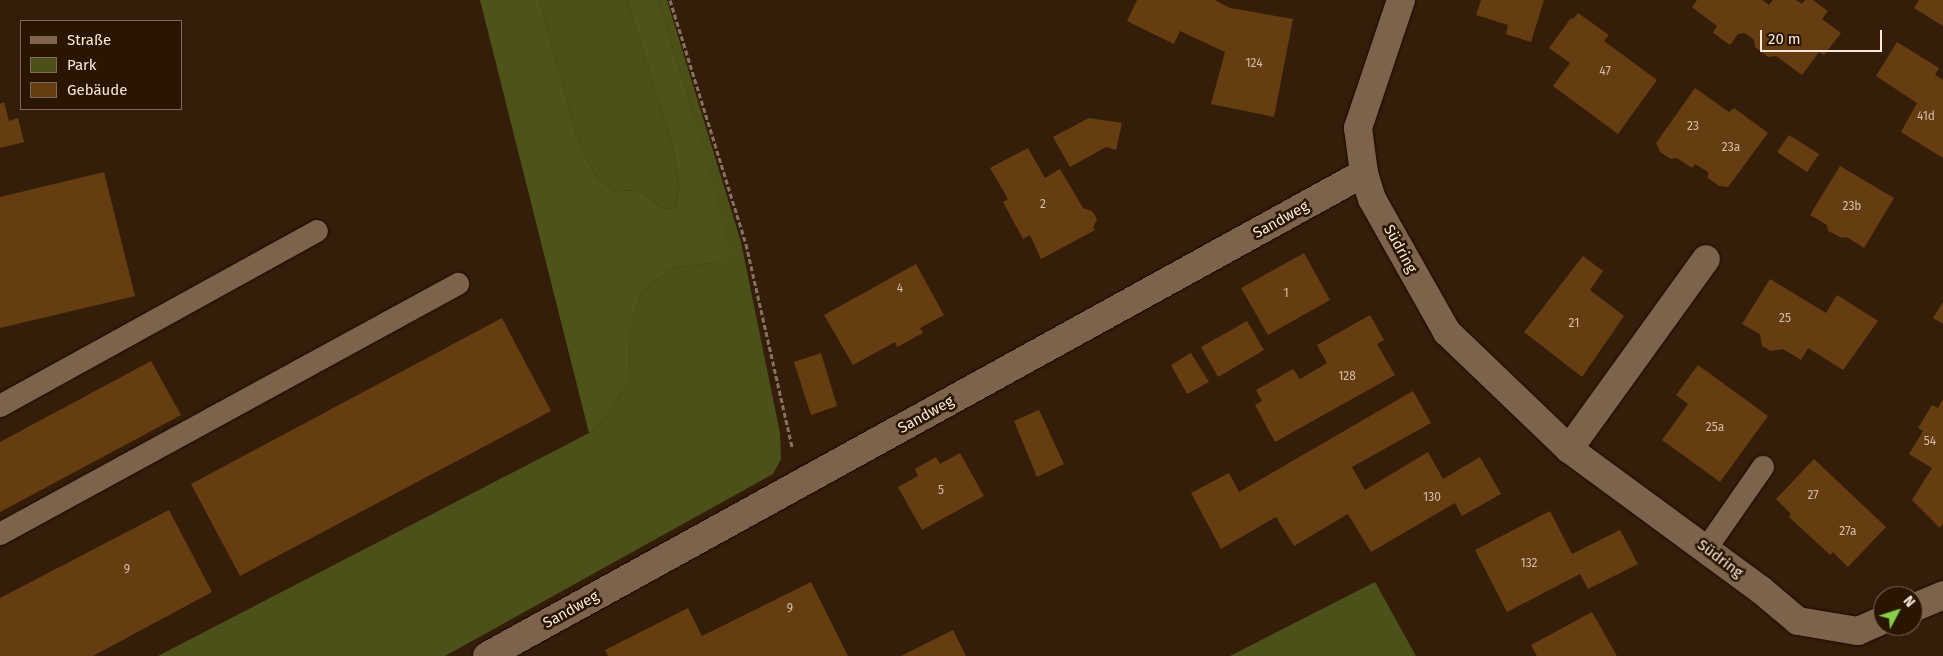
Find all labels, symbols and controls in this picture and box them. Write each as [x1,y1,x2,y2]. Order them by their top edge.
legend [20,20,182,110]
scale bar [1763,20,1886,52]
text: 20 m [1768,30,1801,48]
text: Straße [67,31,111,49]
text: Park [67,56,97,74]
house number: 124 [1245,57,1263,71]
house number: 47 [1599,65,1611,79]
text: Gebäude [67,81,127,99]
house number: 41d [1917,110,1935,124]
house number: 23 [1687,120,1699,134]
house number: 23a [1722,141,1740,155]
street label: Sandweg [1250,197,1312,243]
house number: 2 [1040,198,1046,212]
house number: 23b [1843,200,1861,214]
street label: Südring [1379,222,1421,276]
house number: 4 [897,282,903,296]
house number: 1 [1283,287,1289,301]
house number: 25 [1779,312,1791,326]
house number: 21 [1569,317,1579,331]
house number: 128 [1338,370,1356,384]
street label: Sandweg [895,392,957,438]
house number: 25a [1706,421,1724,435]
house number: 54 [1924,435,1936,449]
house number: 5 [938,484,944,498]
house number: 27 [1807,489,1819,503]
house number: 130 [1423,491,1441,505]
house number: 27a [1839,525,1857,539]
street label: Südring [1694,536,1746,582]
house number: 132 [1520,557,1538,571]
house number: 9 [124,563,130,577]
north arrow [1873,586,1923,636]
street label: Sandweg [540,587,602,633]
text: N [1900,593,1919,611]
house number: 9 [787,602,793,616]

